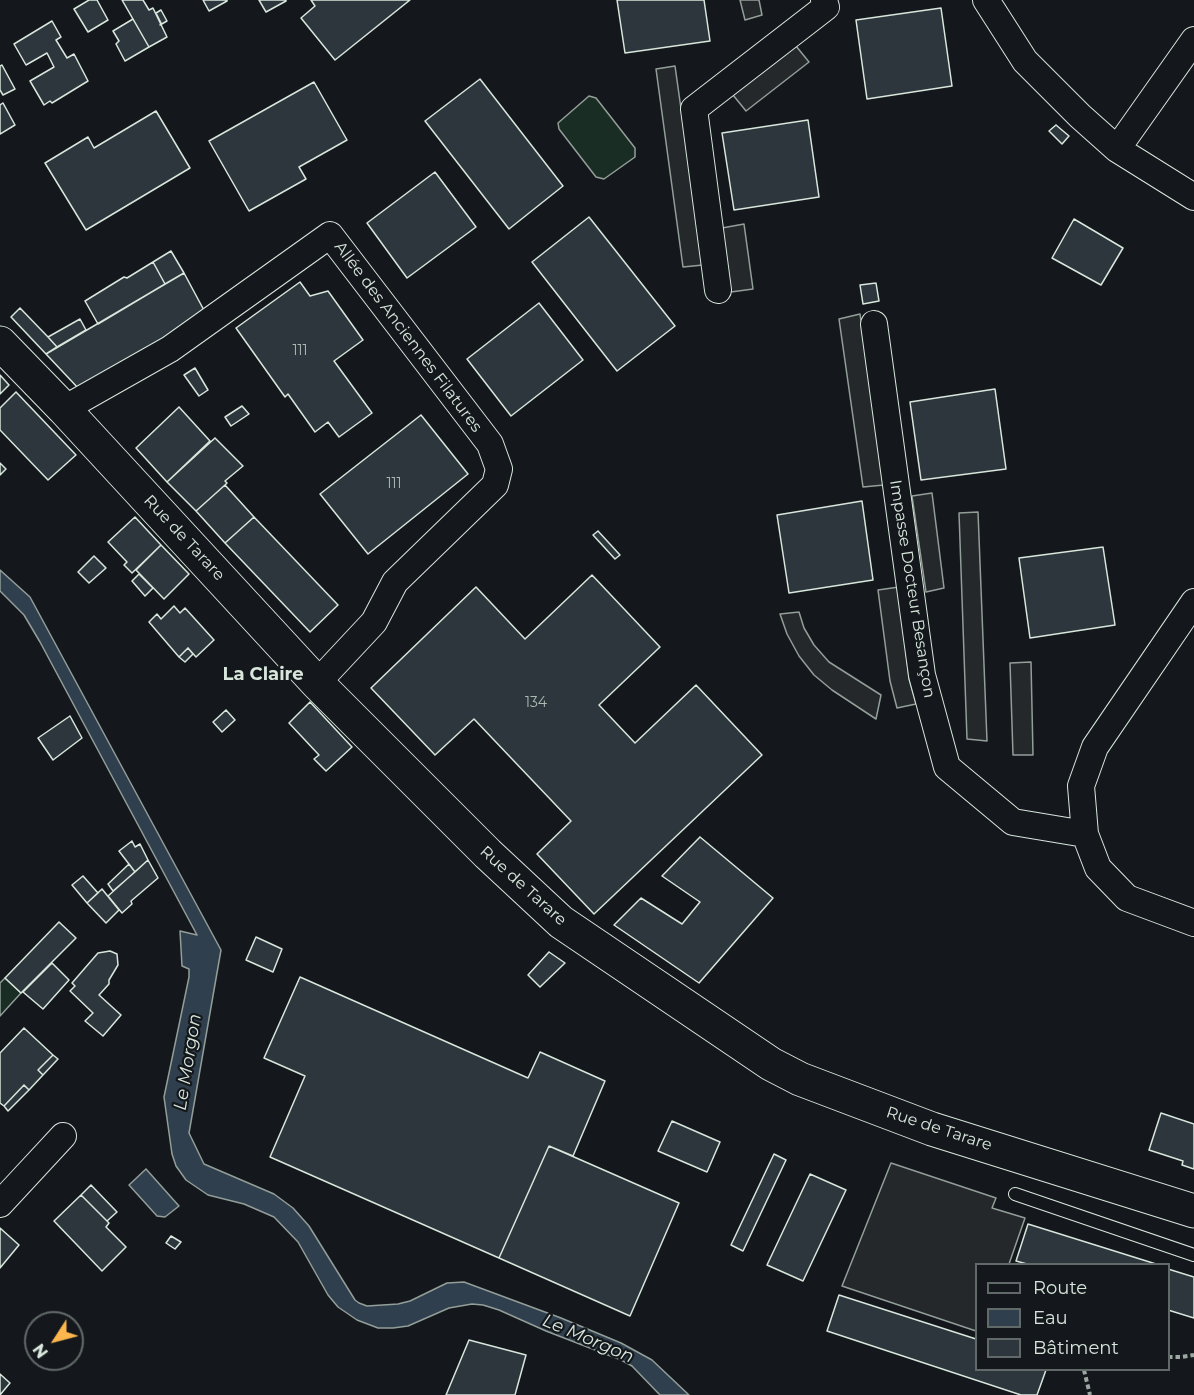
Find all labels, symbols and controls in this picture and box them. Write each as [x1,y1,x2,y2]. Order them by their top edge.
street label: Allée des Anciennes Filatures [330,238,486,436]
house number: 111 [292,343,308,359]
house number: 111 [386,476,402,492]
street label: Impasse Docteur Besançon [885,479,939,699]
street label: Rue de Tarare [139,491,229,585]
district label: La Claire [222,664,304,686]
house number: 134 [525,695,547,711]
street label: Rue de Tarare [476,842,570,930]
water label: Le Morgon [170,1012,206,1112]
street label: Rue de Tarare [884,1103,994,1155]
legend [975,1263,1170,1371]
text: Route [1033,1277,1087,1299]
text: Eau [1033,1307,1068,1329]
water label: Le Morgon [539,1310,637,1368]
north arrow [24,1311,84,1371]
text: Bâtiment [1033,1337,1119,1359]
text: N [29,1340,52,1362]

